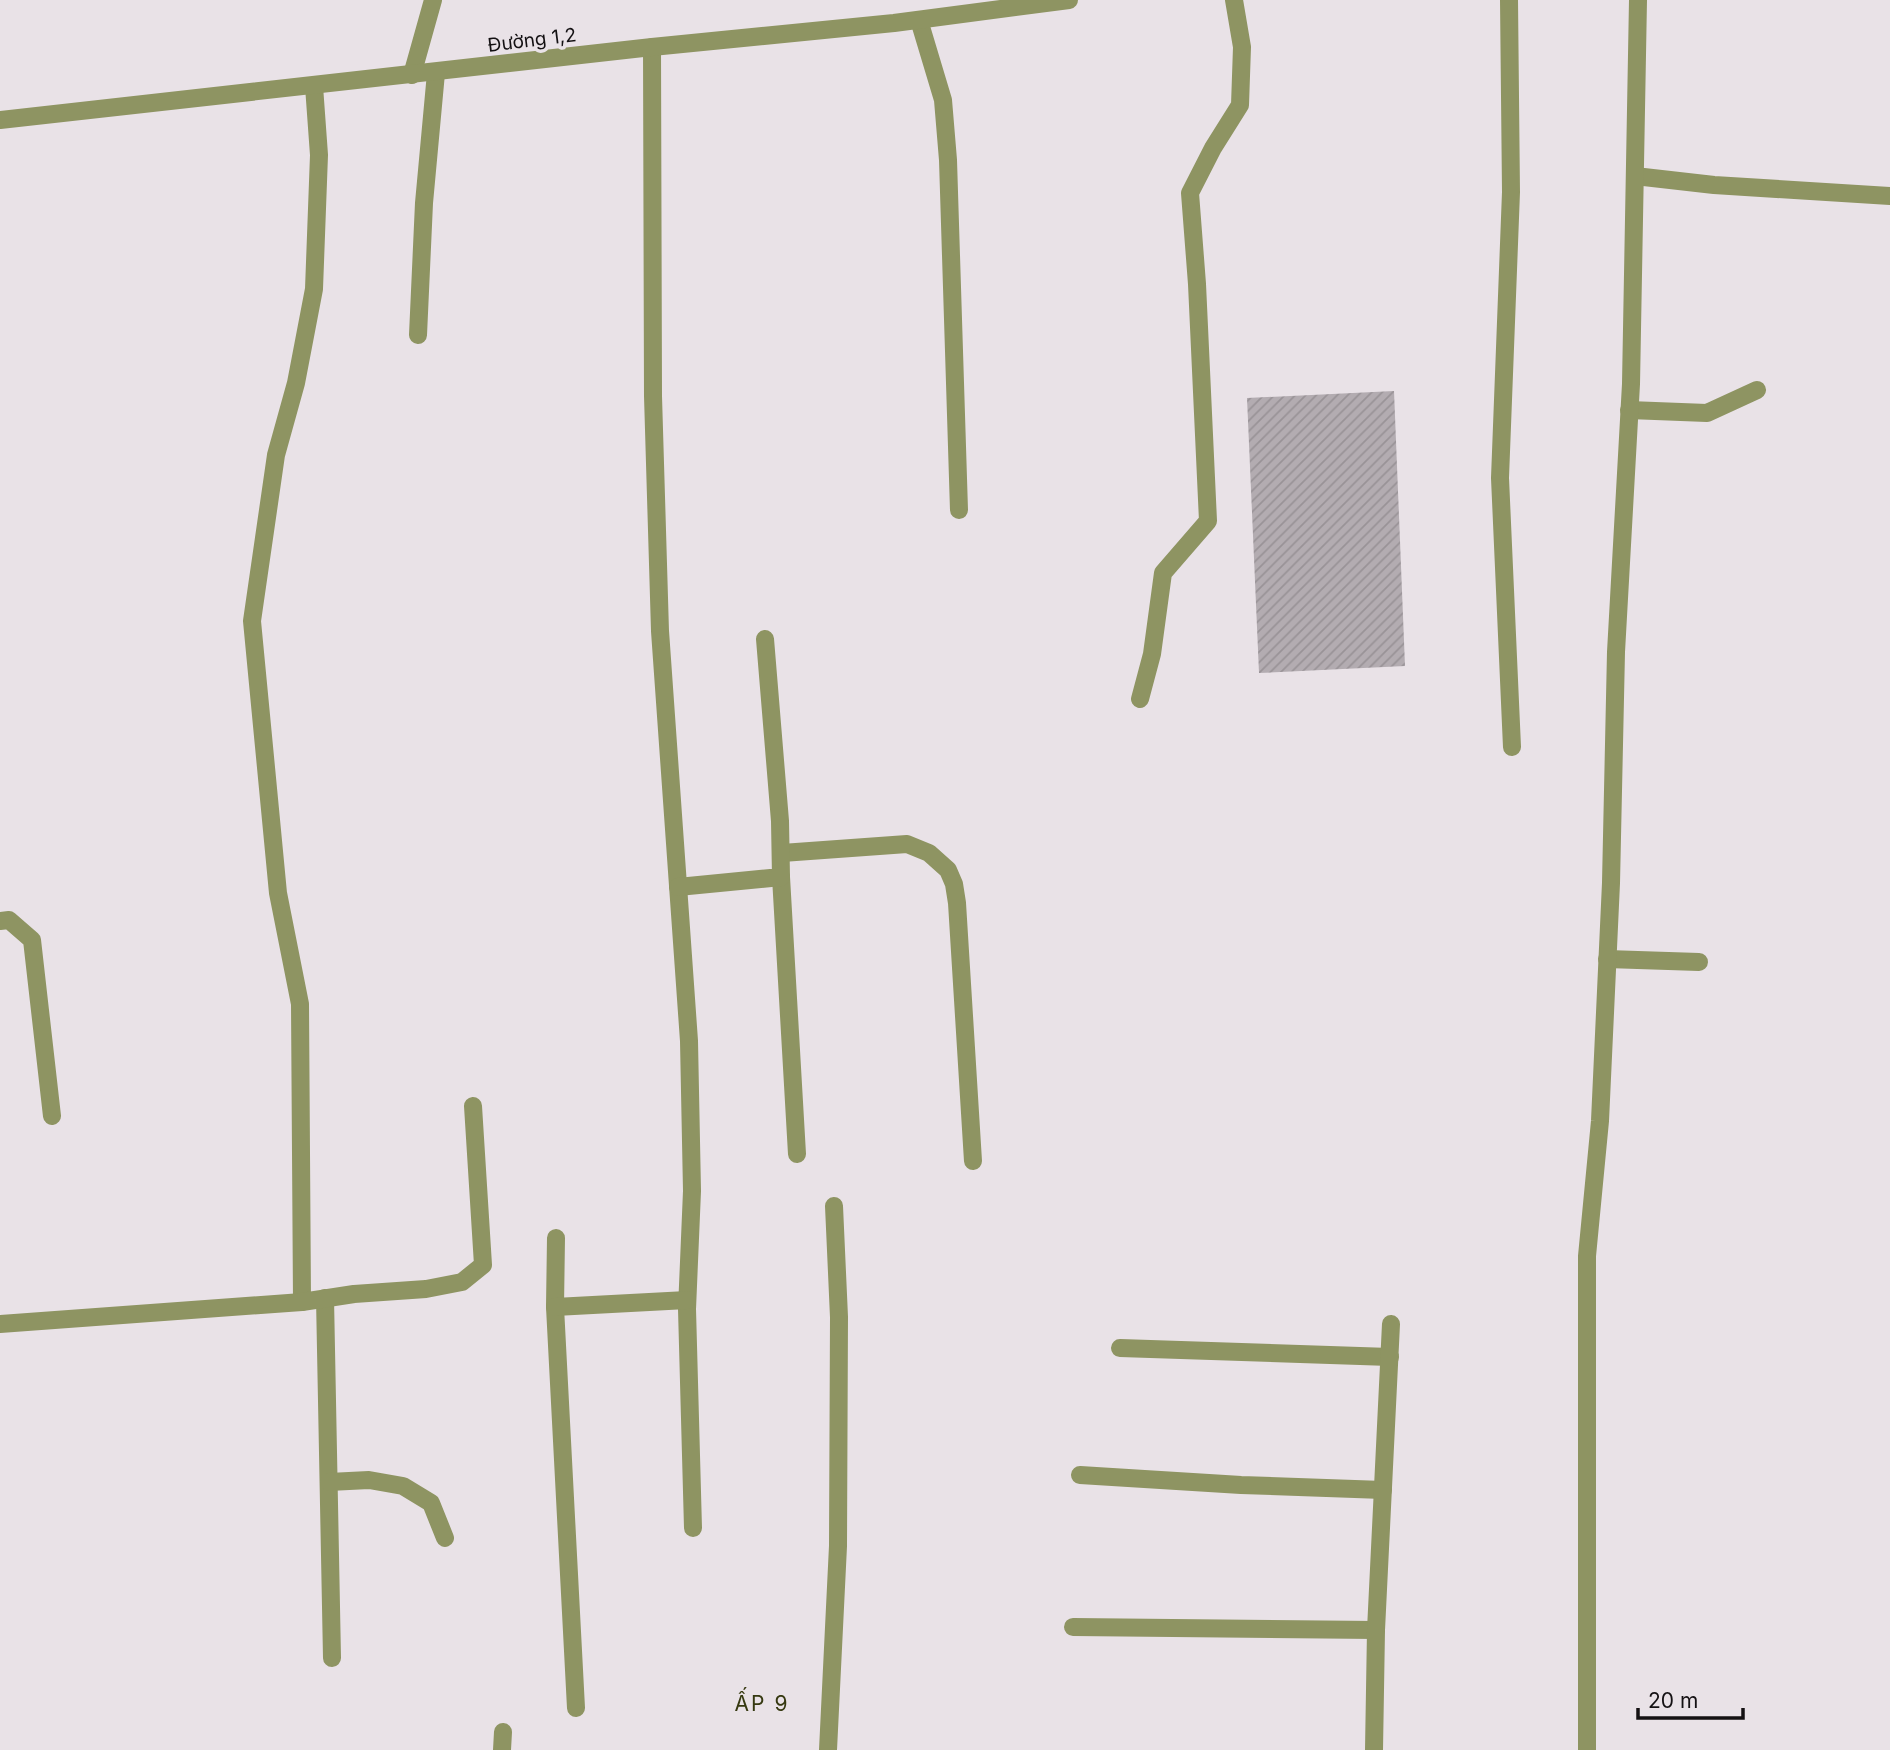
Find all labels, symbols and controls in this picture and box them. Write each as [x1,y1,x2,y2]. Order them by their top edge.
street label: Đường 1,2 [486,23,578,57]
scale bar [1638,1676,1743,1720]
district label: ẤP 9 [735,1687,789,1716]
text: 20 m [1648,1688,1698,1713]

